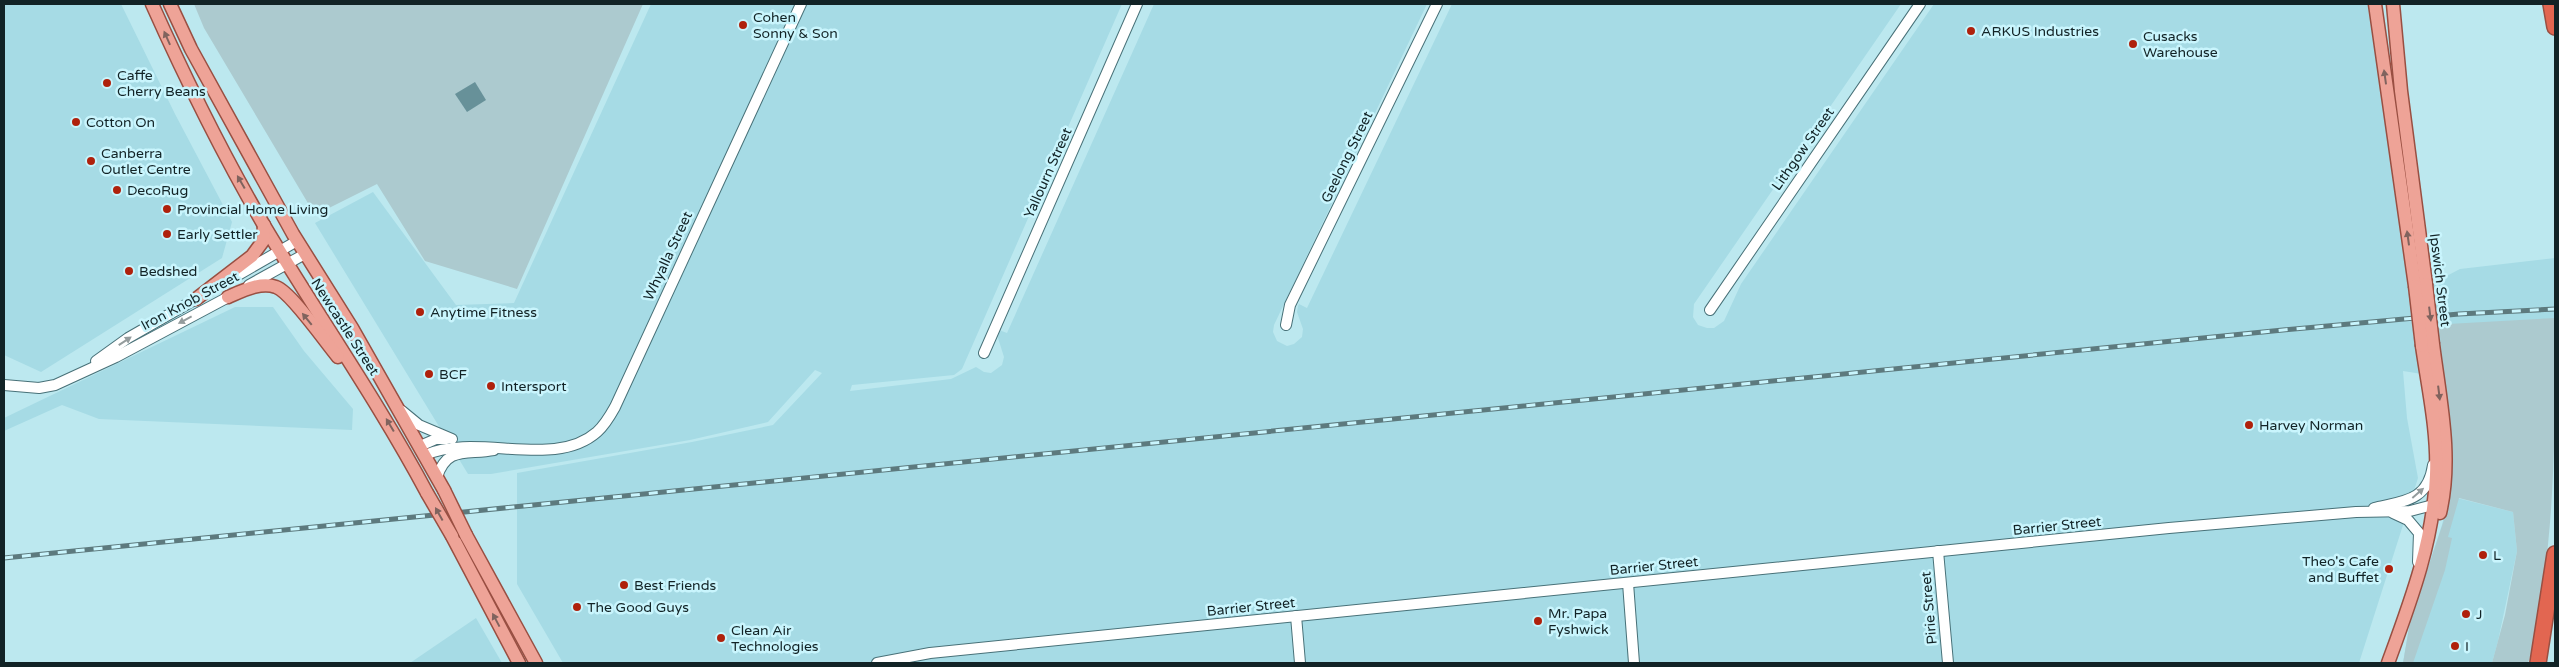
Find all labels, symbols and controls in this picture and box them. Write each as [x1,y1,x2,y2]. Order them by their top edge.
place label: Cohen Sonny & Son [753,9,838,42]
marker: Cohen Sonny & Son [737,19,749,31]
place label: ARKUS Industries [1981,23,2099,40]
marker: ARKUS Industries [1965,25,1977,37]
place label: Cusacks Warehouse [2143,28,2218,61]
one-way arrow [162,31,170,45]
marker: Cusacks Warehouse [2127,38,2139,50]
place label: Caffe Cherry Beans [117,67,206,100]
one-way arrow [2381,69,2389,85]
marker: Caffe Cherry Beans [101,77,113,89]
street label: Lithgow Street [1768,104,1838,194]
street label: Geelong Street [1318,108,1377,205]
place label: Cotton On [86,114,155,131]
marker: Cotton On [70,116,82,128]
street label: Yallourn Street [1020,125,1076,221]
place label: Canberra Outlet Centre [101,145,191,178]
marker: Canberra Outlet Centre [85,155,97,167]
one-way arrow [236,176,245,189]
place label: DecoRug [127,182,188,199]
marker: DecoRug [111,184,123,196]
place label: Provincial Home Living [177,201,328,218]
marker: Provincial Home Living [161,203,173,215]
street label: Whyalla Street [640,208,696,303]
place label: Early Settler [177,226,258,243]
marker: Early Settler [161,228,173,240]
one-way arrow [2404,229,2412,245]
street label: Ipswich Street [2426,233,2454,328]
place label: Bedshed [139,263,197,280]
marker: Bedshed [123,265,135,277]
street label: Iron Knob Street [138,268,242,334]
street label: Newcastle Street [307,275,383,379]
place label: Anytime Fitness [430,304,537,321]
marker: Anytime Fitness [414,306,426,318]
one-way arrow [2426,307,2434,323]
one-way arrow [301,313,312,326]
one-way arrow [178,316,192,324]
one-way arrow [118,336,132,345]
place label: BCF [439,366,467,383]
marker: BCF [423,368,435,380]
place label: Intersport [501,378,567,395]
marker: Intersport [485,380,497,392]
one-way arrow [2435,385,2443,401]
place label: Harvey Norman [2259,417,2363,434]
one-way arrow [385,419,394,432]
marker: Harvey Norman [2243,419,2255,431]
one-way arrow [2412,487,2424,499]
one-way arrow [435,508,444,521]
street label: Barrier Street [2012,513,2103,539]
place label: L [2493,547,2501,564]
marker: L [2477,549,2489,561]
street label: Barrier Street [1609,553,1700,579]
place label: Theo's Cafe and Buffet [2302,553,2380,586]
marker: Theo's Cafe and Buffet [2383,563,2395,575]
street label: Pirie Street [1917,570,1941,645]
place label: Best Friends [634,577,716,594]
marker: Best Friends [618,579,630,591]
street label: Barrier Street [1206,594,1297,620]
place label: The Good Guys [587,599,689,616]
marker: The Good Guys [571,601,583,613]
place label: Mr. Papa Fyshwick [1548,605,1609,638]
place label: J [2476,606,2483,623]
marker: J [2460,608,2472,620]
one-way arrow [492,613,500,627]
marker: Mr. Papa Fyshwick [1532,615,1544,627]
place label: Clean Air Technologies [731,622,819,655]
marker: Clean Air Technologies [715,632,727,644]
place label: I [2465,638,2469,655]
marker: I [2449,640,2461,652]

